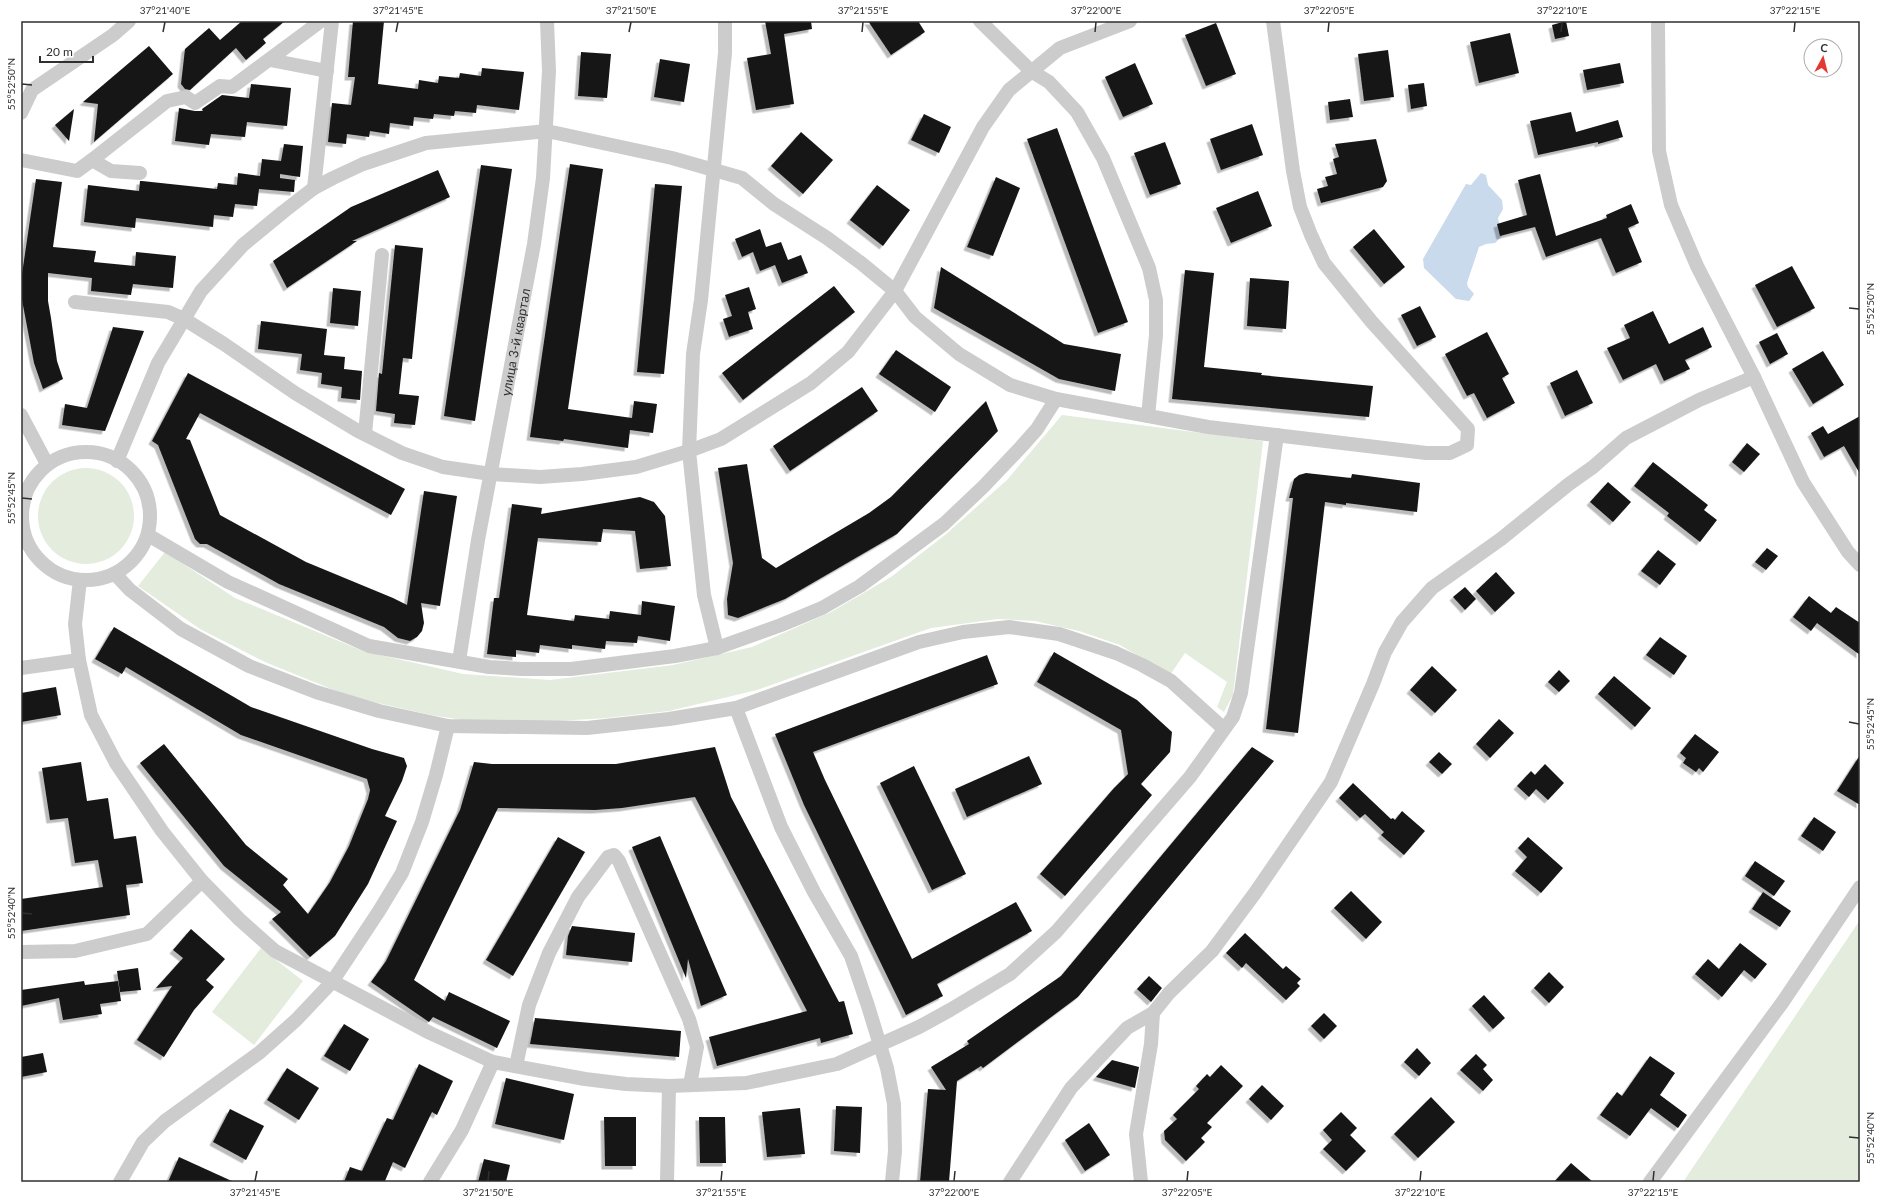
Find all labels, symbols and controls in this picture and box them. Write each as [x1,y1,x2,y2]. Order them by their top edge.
text: 37°21'40"E [140,4,190,16]
text: 37°21'45"E [373,4,423,16]
text: 37°21'50"E [606,4,656,16]
text: 37°21'55"E [838,4,888,16]
text: 37°22'00"E [1071,4,1121,16]
text: 37°22'05"E [1304,4,1354,16]
text: 37°22'10"E [1537,4,1587,16]
text: 37°22'15"E [1770,4,1820,16]
scale bar [40,38,93,64]
north arrow [1803,38,1843,78]
text: С [1820,41,1829,55]
text: 20 m [46,44,73,59]
text: 55°52'50"N [5,58,17,110]
text: 55°52'50"N [1864,283,1876,335]
street label: улица 3-й квартал [497,287,533,397]
text: 55°52'45"N [5,472,17,524]
text: 55°52'45"N [1864,698,1876,750]
text: 55°52'40"N [5,887,17,939]
text: 55°52'40"N [1864,1112,1876,1164]
text: 37°21'45"E [230,1186,280,1198]
text: 37°21'50"E [463,1186,513,1198]
text: 37°21'55"E [696,1186,746,1198]
text: 37°22'00"E [929,1186,979,1198]
text: 37°22'05"E [1162,1186,1212,1198]
text: 37°22'10"E [1395,1186,1445,1198]
text: 37°22'15"E [1628,1186,1678,1198]

